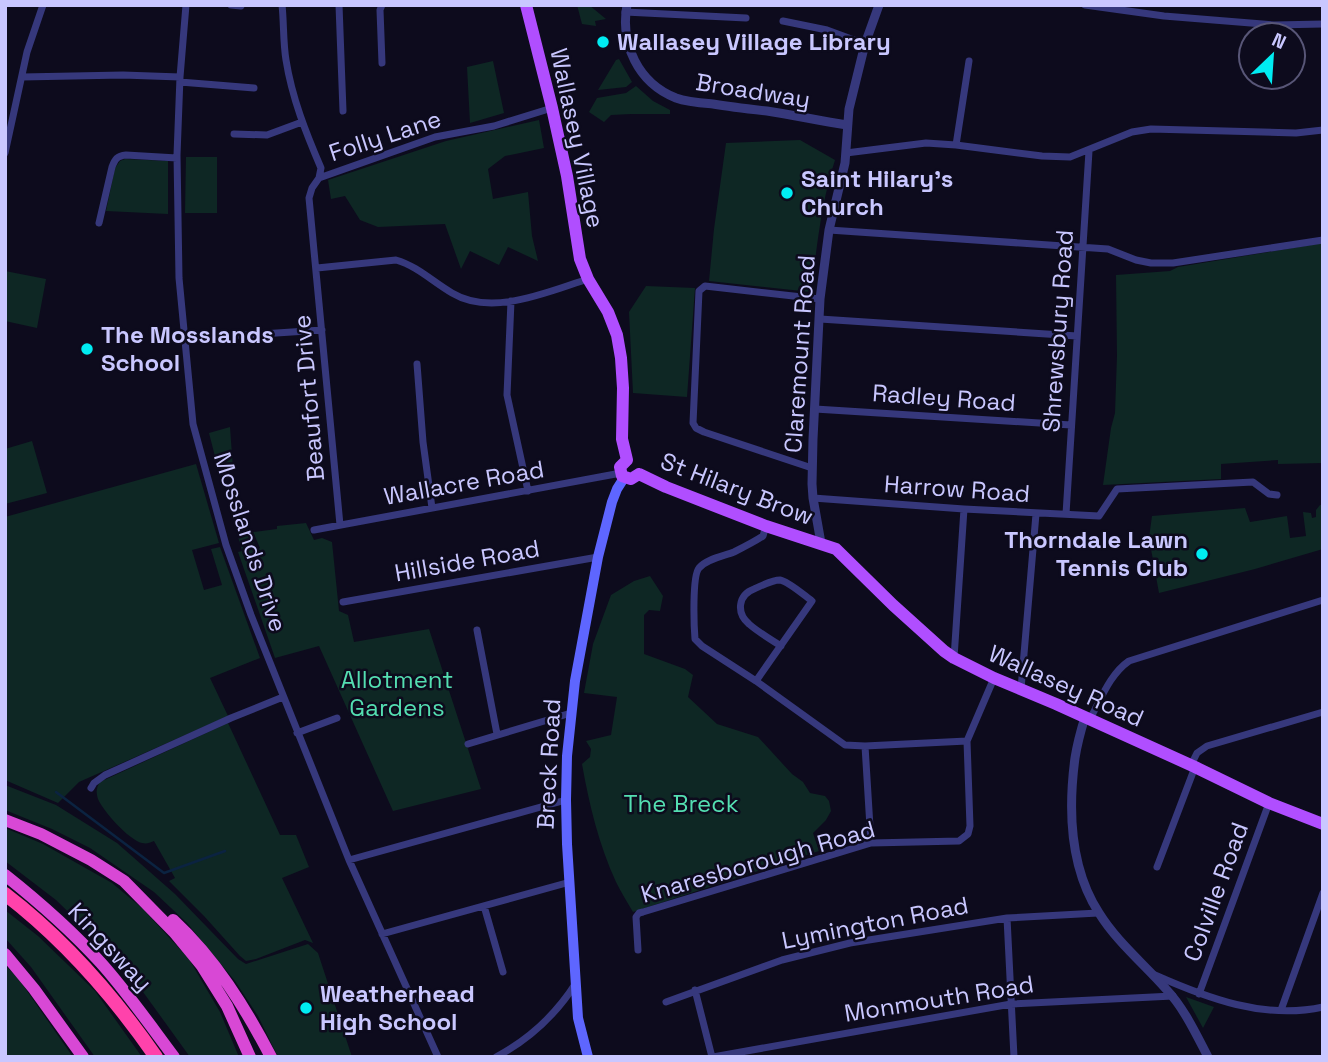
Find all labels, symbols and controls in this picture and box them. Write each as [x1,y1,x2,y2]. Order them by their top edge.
north arrow [1237,21,1307,91]
place label: Wallasey Village Library [617,26,891,57]
text: N [1268,27,1290,55]
marker: Wallasey Village Library [595,34,611,50]
street label: Wallasey Village [543,45,612,231]
street label: Broadway [694,66,813,115]
street label: Folly Lane [325,103,445,168]
place label: Saint Hilary's Church [801,163,953,222]
marker: Saint Hilary's Church [779,185,795,201]
street label: Shrewsbury Road [1035,229,1080,433]
street label: Claremount Road [777,254,822,454]
street label: Beaufort Drive [286,314,331,483]
place label: The Mosslands School [101,319,274,378]
marker: The Mosslands School [79,341,95,357]
street label: Radley Road [871,377,1017,418]
street label: St Hilary Brow [656,445,818,532]
street label: Mosslands Drive [207,448,294,636]
street label: Wallacre Road [381,453,546,512]
street label: Harrow Road [883,468,1031,509]
place label: Thorndale Lawn Tennis Club [1004,524,1188,583]
street label: Hillside Road [392,533,542,589]
marker: Thorndale Lawn Tennis Club [1194,546,1210,562]
street label: Wallasey Road [984,637,1149,734]
park label: Allotment Gardens [341,664,453,723]
street label: Breck Road [530,698,567,830]
park label: The Breck [623,788,739,819]
street label: Knaresborough Road [637,813,879,910]
street label: Colville Road [1176,818,1255,966]
street label: Lymington Road [779,889,971,956]
street label: Kingsway [61,896,159,998]
street label: Monmouth Road [842,968,1036,1029]
place label: Weatherhead High School [320,978,475,1037]
marker: Weatherhead High School [298,1000,314,1016]

